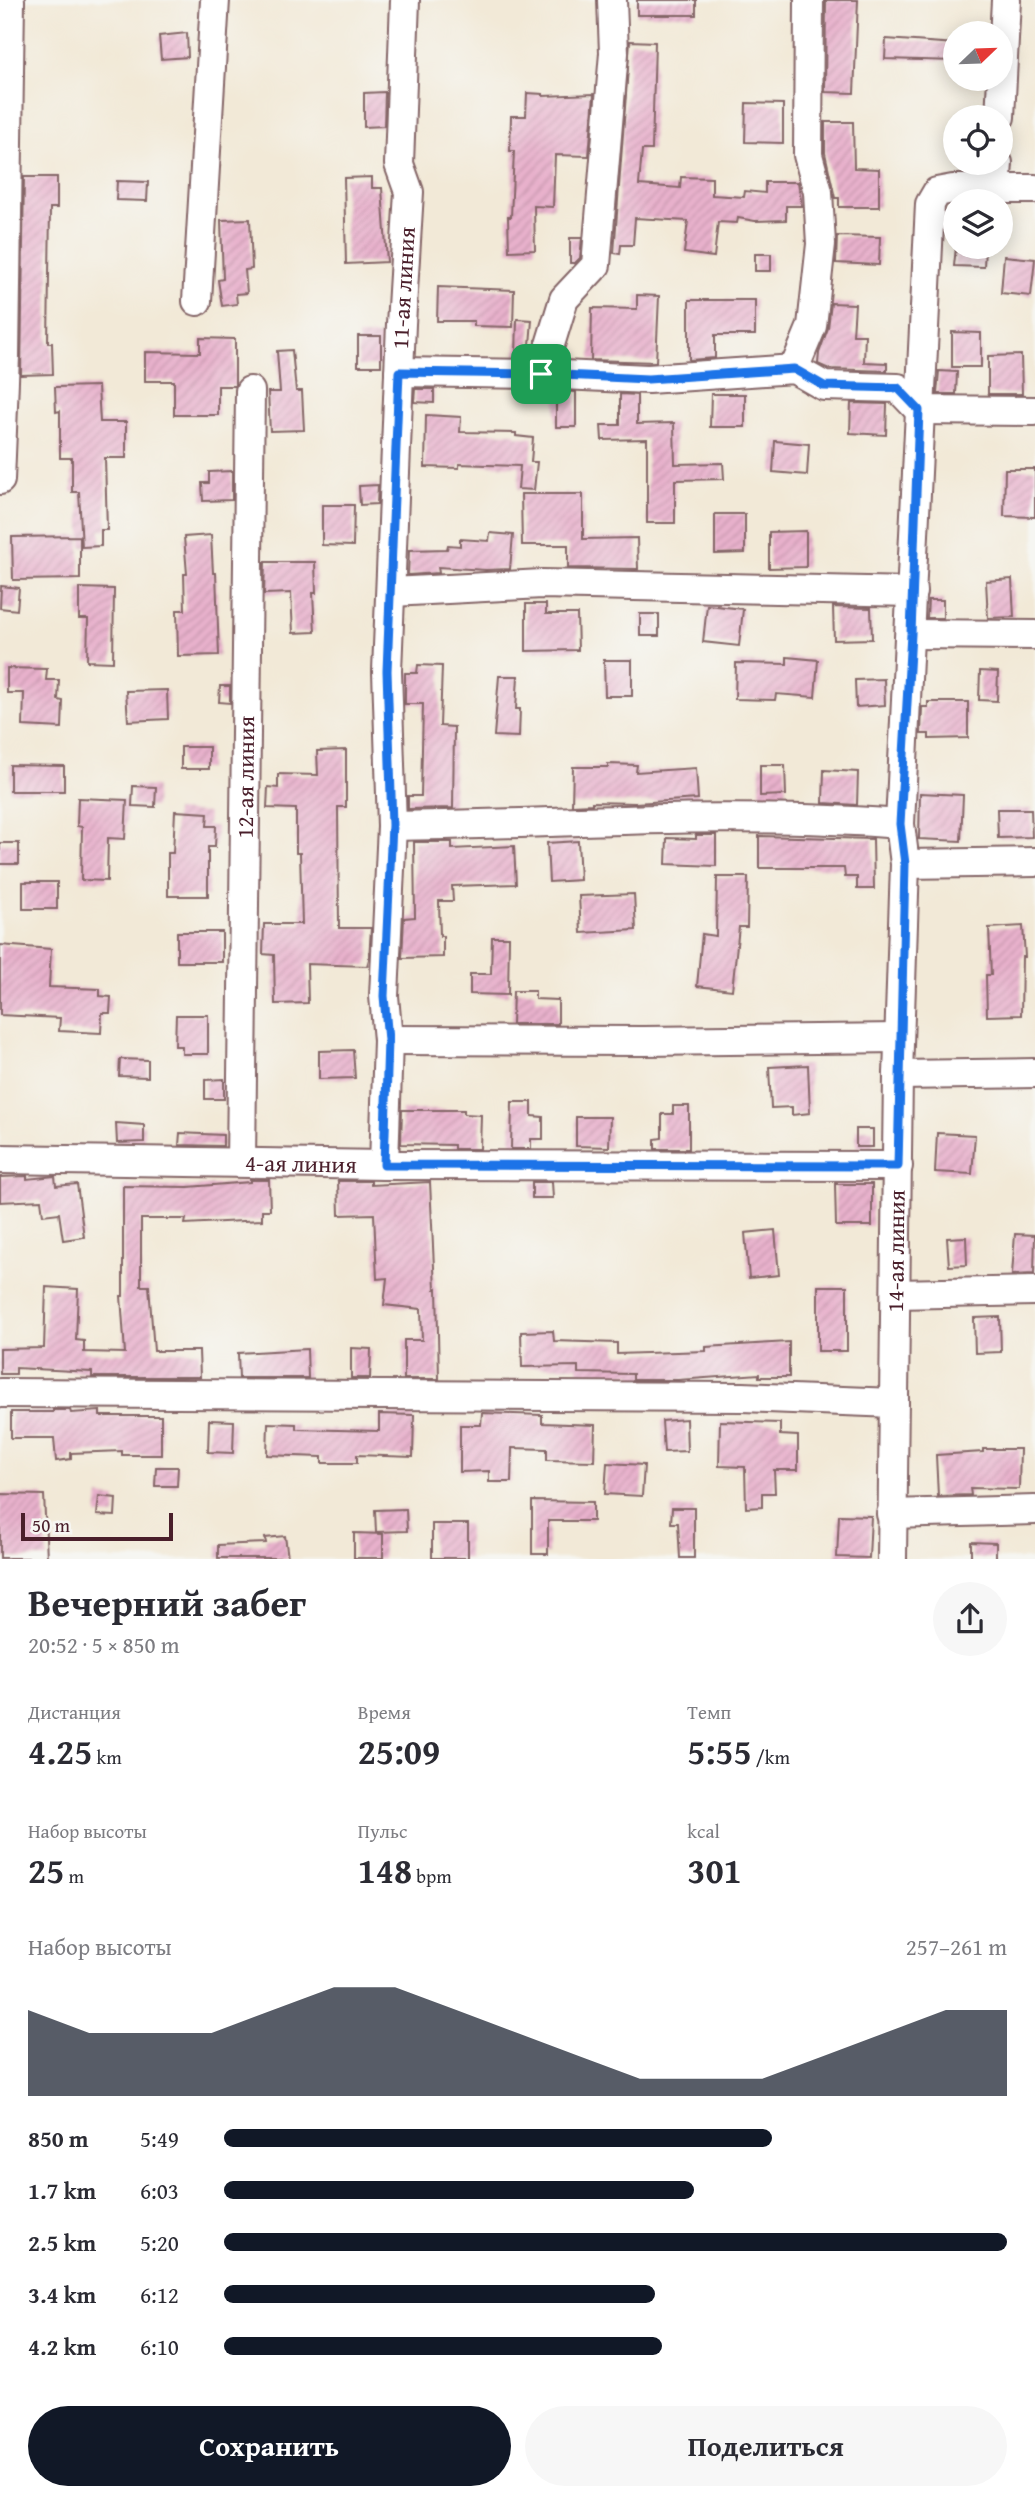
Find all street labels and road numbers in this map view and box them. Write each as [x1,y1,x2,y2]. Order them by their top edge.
street label: 11-ая линия [383,225,423,350]
street label: 12-ая линия [228,715,262,839]
street label: 4-ая линия [245,1146,357,1181]
street label: 14-ая линия [878,1189,913,1313]

